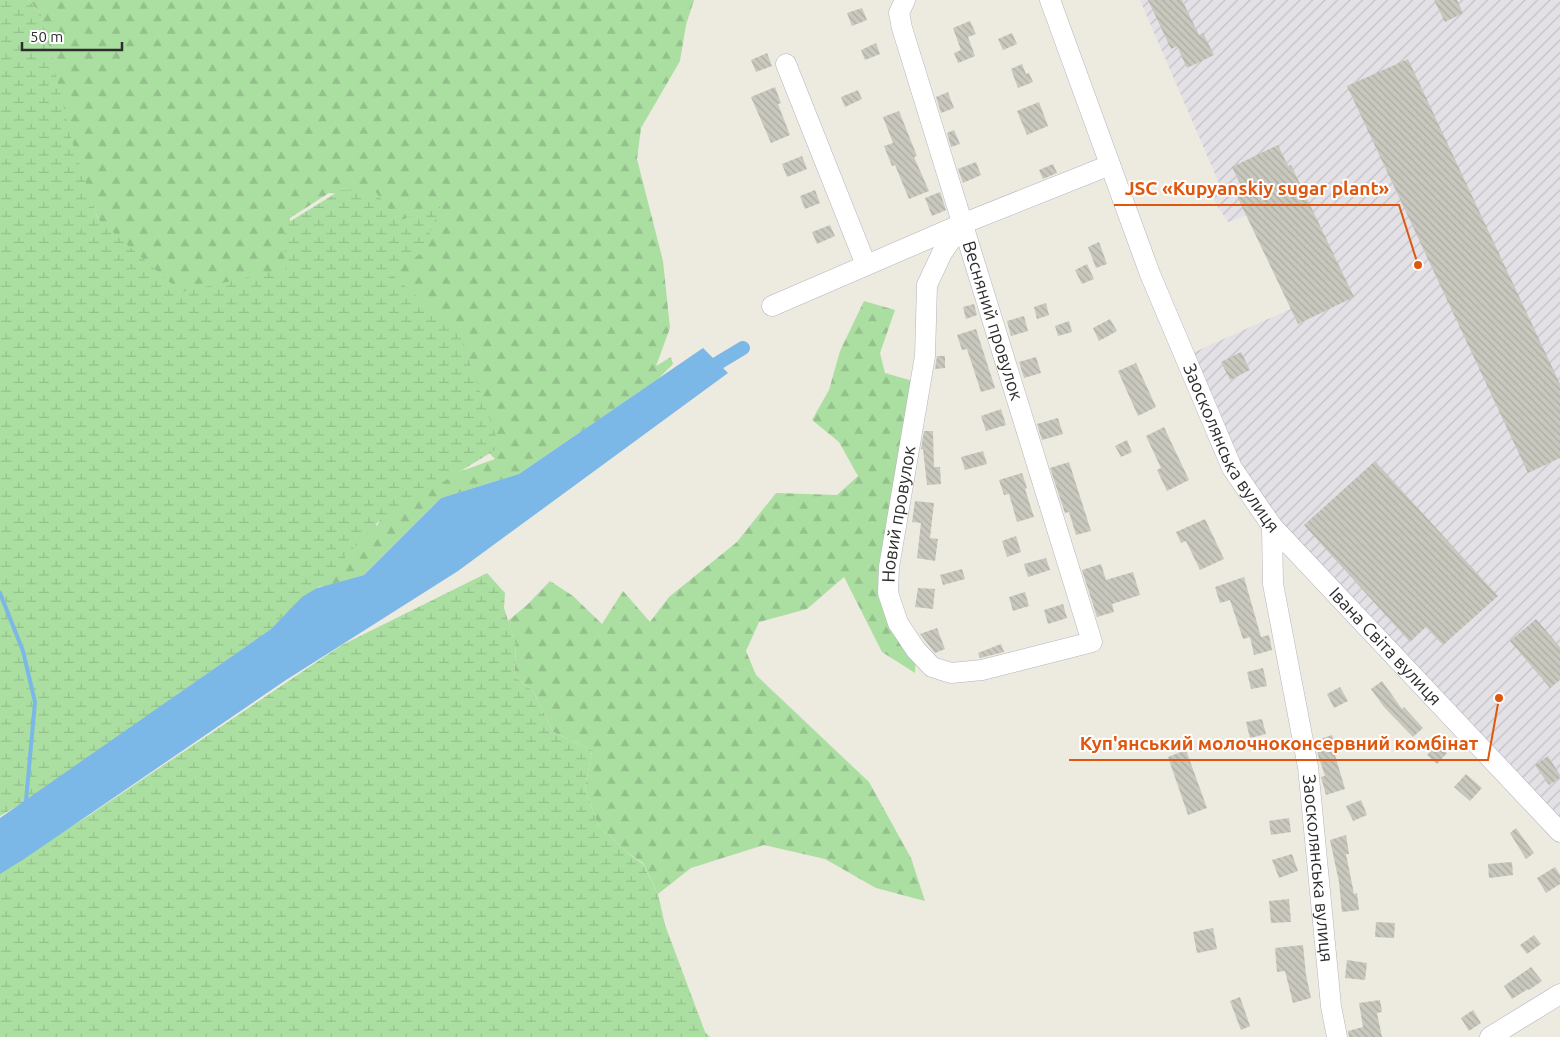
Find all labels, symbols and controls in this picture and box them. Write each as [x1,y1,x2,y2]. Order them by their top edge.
scale bar [22,20,122,52]
text: 50 m [30,28,63,45]
callout: JSC «Kupyanskiy sugar plant» [1114,171,1399,205]
text: JSC «Kupyanskiy sugar plant» [1125,177,1390,199]
street label: Весняний провулок [959,238,1028,403]
street label: Заосколянська вулиця [1180,360,1284,536]
street label: Новий провулок [877,444,919,583]
street label: Івана Світа вулиця [1326,583,1446,709]
callout: Куп'янський молочноконсервний комбінат [1069,726,1488,760]
text: Куп'янський молочноконсервний комбінат [1080,732,1479,754]
street label: Заосколянська вулиця [1300,773,1338,963]

